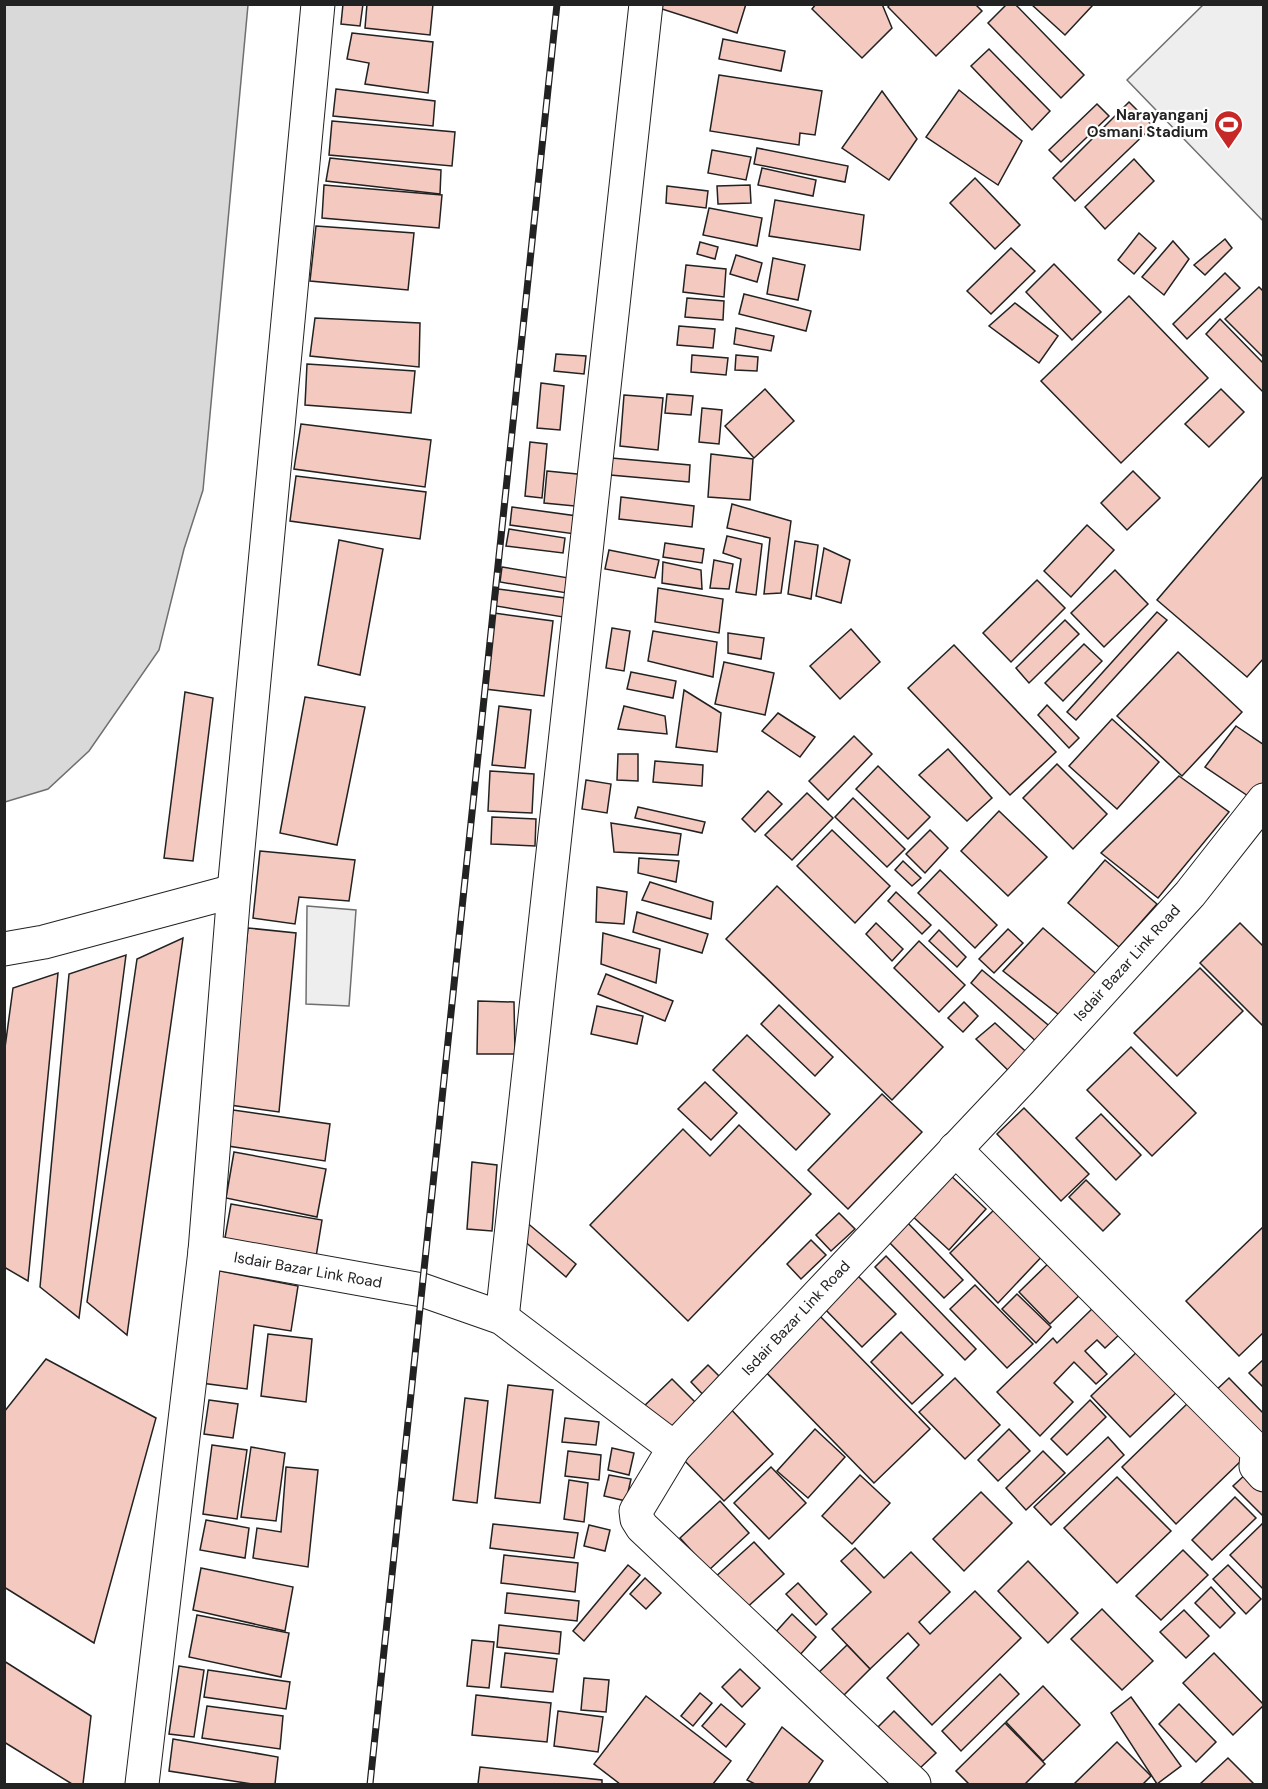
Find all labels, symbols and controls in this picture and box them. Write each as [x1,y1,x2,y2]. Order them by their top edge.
place label: Narayanganj Osmani Stadium [1087,105,1208,142]
sports icon: Narayanganj Osmani Stadium [1213,108,1245,150]
street label: Isdair Bazar Link Road [1069,901,1185,1025]
street label: Isdair Bazar Link Road [232,1247,384,1293]
street label: Isdair Bazar Link Road [737,1256,855,1380]

